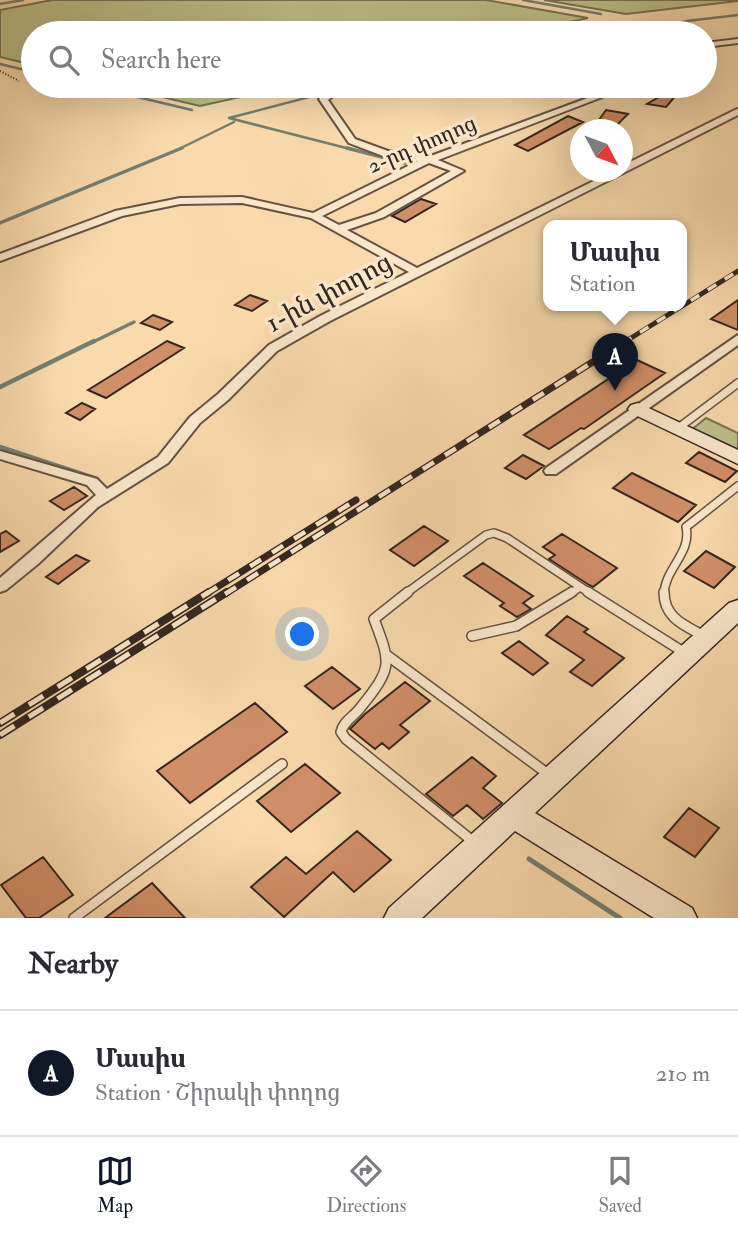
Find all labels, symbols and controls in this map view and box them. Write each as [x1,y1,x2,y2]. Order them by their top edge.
search box [21,21,717,98]
icon: search [45,41,83,79]
text: Search here [101,44,221,76]
street label: 2-րդ փողոց [364,110,480,180]
north arrow [570,119,633,182]
popup [543,220,687,311]
text: Մասիս [570,237,660,269]
street label: 1-ին փողոց [261,247,397,339]
text: Station [570,269,636,298]
pin: A [592,333,638,391]
your location [285,617,319,651]
text: Nearby [28,945,118,982]
text: Մասիս [95,1043,186,1075]
text: A [44,1059,58,1088]
text: 210 m [656,1059,710,1088]
text: Station · Շիրակի փողոց [95,1078,340,1107]
tab: Map [96,1152,134,1218]
tab: Directions [326,1152,406,1218]
tab: Saved [598,1152,642,1218]

